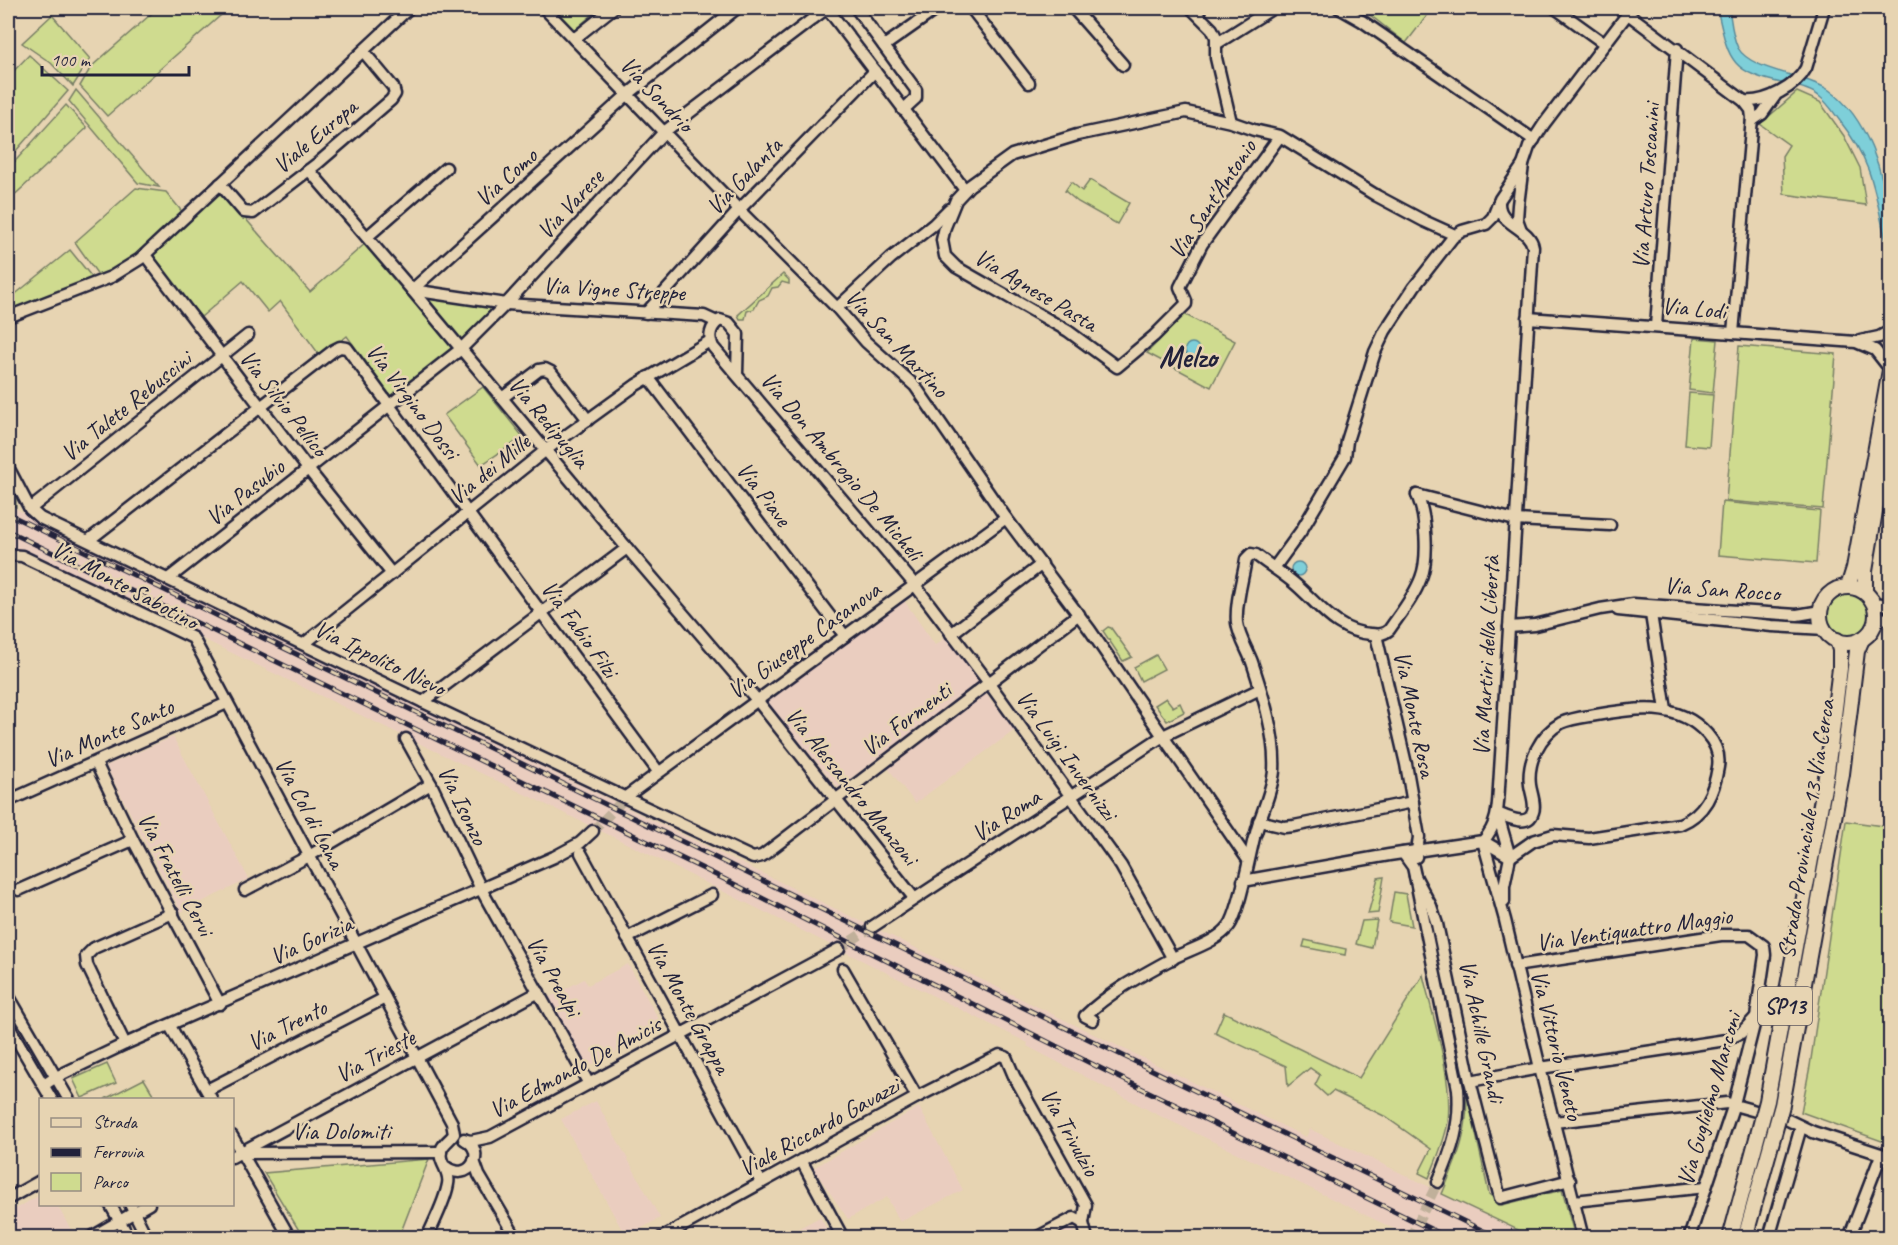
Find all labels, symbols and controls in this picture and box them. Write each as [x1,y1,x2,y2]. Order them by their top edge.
scale bar [42,39,189,77]
text: 100 m [51,49,92,71]
street label: Via Sondrio [614,50,702,140]
street label: Viale Europa [267,91,365,180]
street label: Via Arturo Toscanini [1625,99,1667,270]
street label: Via Galanta [700,130,789,221]
street label: Via Sant'Antonio [1161,132,1264,264]
street label: Via Como [468,140,545,213]
street label: Via Varese [530,161,611,245]
street label: Via Agnese Pasta [969,242,1105,340]
street label: Via Vigne Streppe [542,270,688,308]
street label: Via San Martino [839,282,956,405]
street label: Via Lodi [1661,290,1730,326]
street label: Via Virgino Dossi [360,337,468,467]
district label: Melzo [1159,338,1220,376]
street label: Via Talete Rebuscini [55,342,200,468]
street label: Via Silvio Pellico [233,344,336,464]
street label: Via Don Ambrogio De Micheli [754,365,931,569]
street label: Via Redipuglia [502,370,597,475]
street label: Via dei Mille [442,425,538,511]
street label: Via Pasubio [199,451,292,532]
street label: Via Piave [730,456,799,534]
street label: Via Monte Sabotino [47,534,205,637]
street label: Via Martiri della Libertà [1466,554,1506,757]
street label: Via San Rocco [1663,570,1783,608]
street label: Via Giuseppe Casanova [722,573,888,706]
street label: Via Fabio Filzi [535,574,627,686]
street label: Via Ippolito Nievo [310,613,453,704]
street label: Via Monte Rosa [1387,648,1443,782]
street label: Via Formenti [855,674,959,763]
street label: Via Luigi Invernizzi [1010,684,1126,828]
street label: Via Monte Santo [40,691,179,775]
street label: Strada Provinciale 13 Via Cerca [1771,696,1842,961]
street label: Via Alessandro Manzoni [779,701,927,873]
street label: Via Col di Lana [268,752,353,876]
street label: Via Isonzo [431,760,496,851]
street label: Via Roma [966,781,1047,848]
street label: Via Fratelli Cervi [131,807,222,943]
street label: Via Ventiquattro Maggio [1534,900,1735,958]
street label: Via Gorizia [265,908,359,971]
street label: Via Prealpi [520,931,589,1024]
street label: Via Monte Grappa [640,935,739,1081]
street label: Via Achille Grandi [1452,957,1512,1108]
street label: Via Vittorio Veneto [1524,967,1590,1125]
road number: SP13 [1758,987,1812,1025]
street label: Via Trento [242,992,333,1058]
street label: Via Guglielmo Marconi [1670,1006,1749,1189]
street label: Via Edmondo De Amicis [484,1008,668,1125]
street label: Via Trieste [330,1021,422,1090]
street label: Viale Riccardo Gavazzi [734,1069,907,1183]
street label: Via Trivulzio [1034,1083,1107,1183]
legend [39,1098,234,1206]
text: Strada [93,1111,138,1133]
street label: Via Dolomiti [292,1116,394,1146]
text: Ferrovia [93,1141,144,1163]
text: Parco [93,1171,129,1193]

